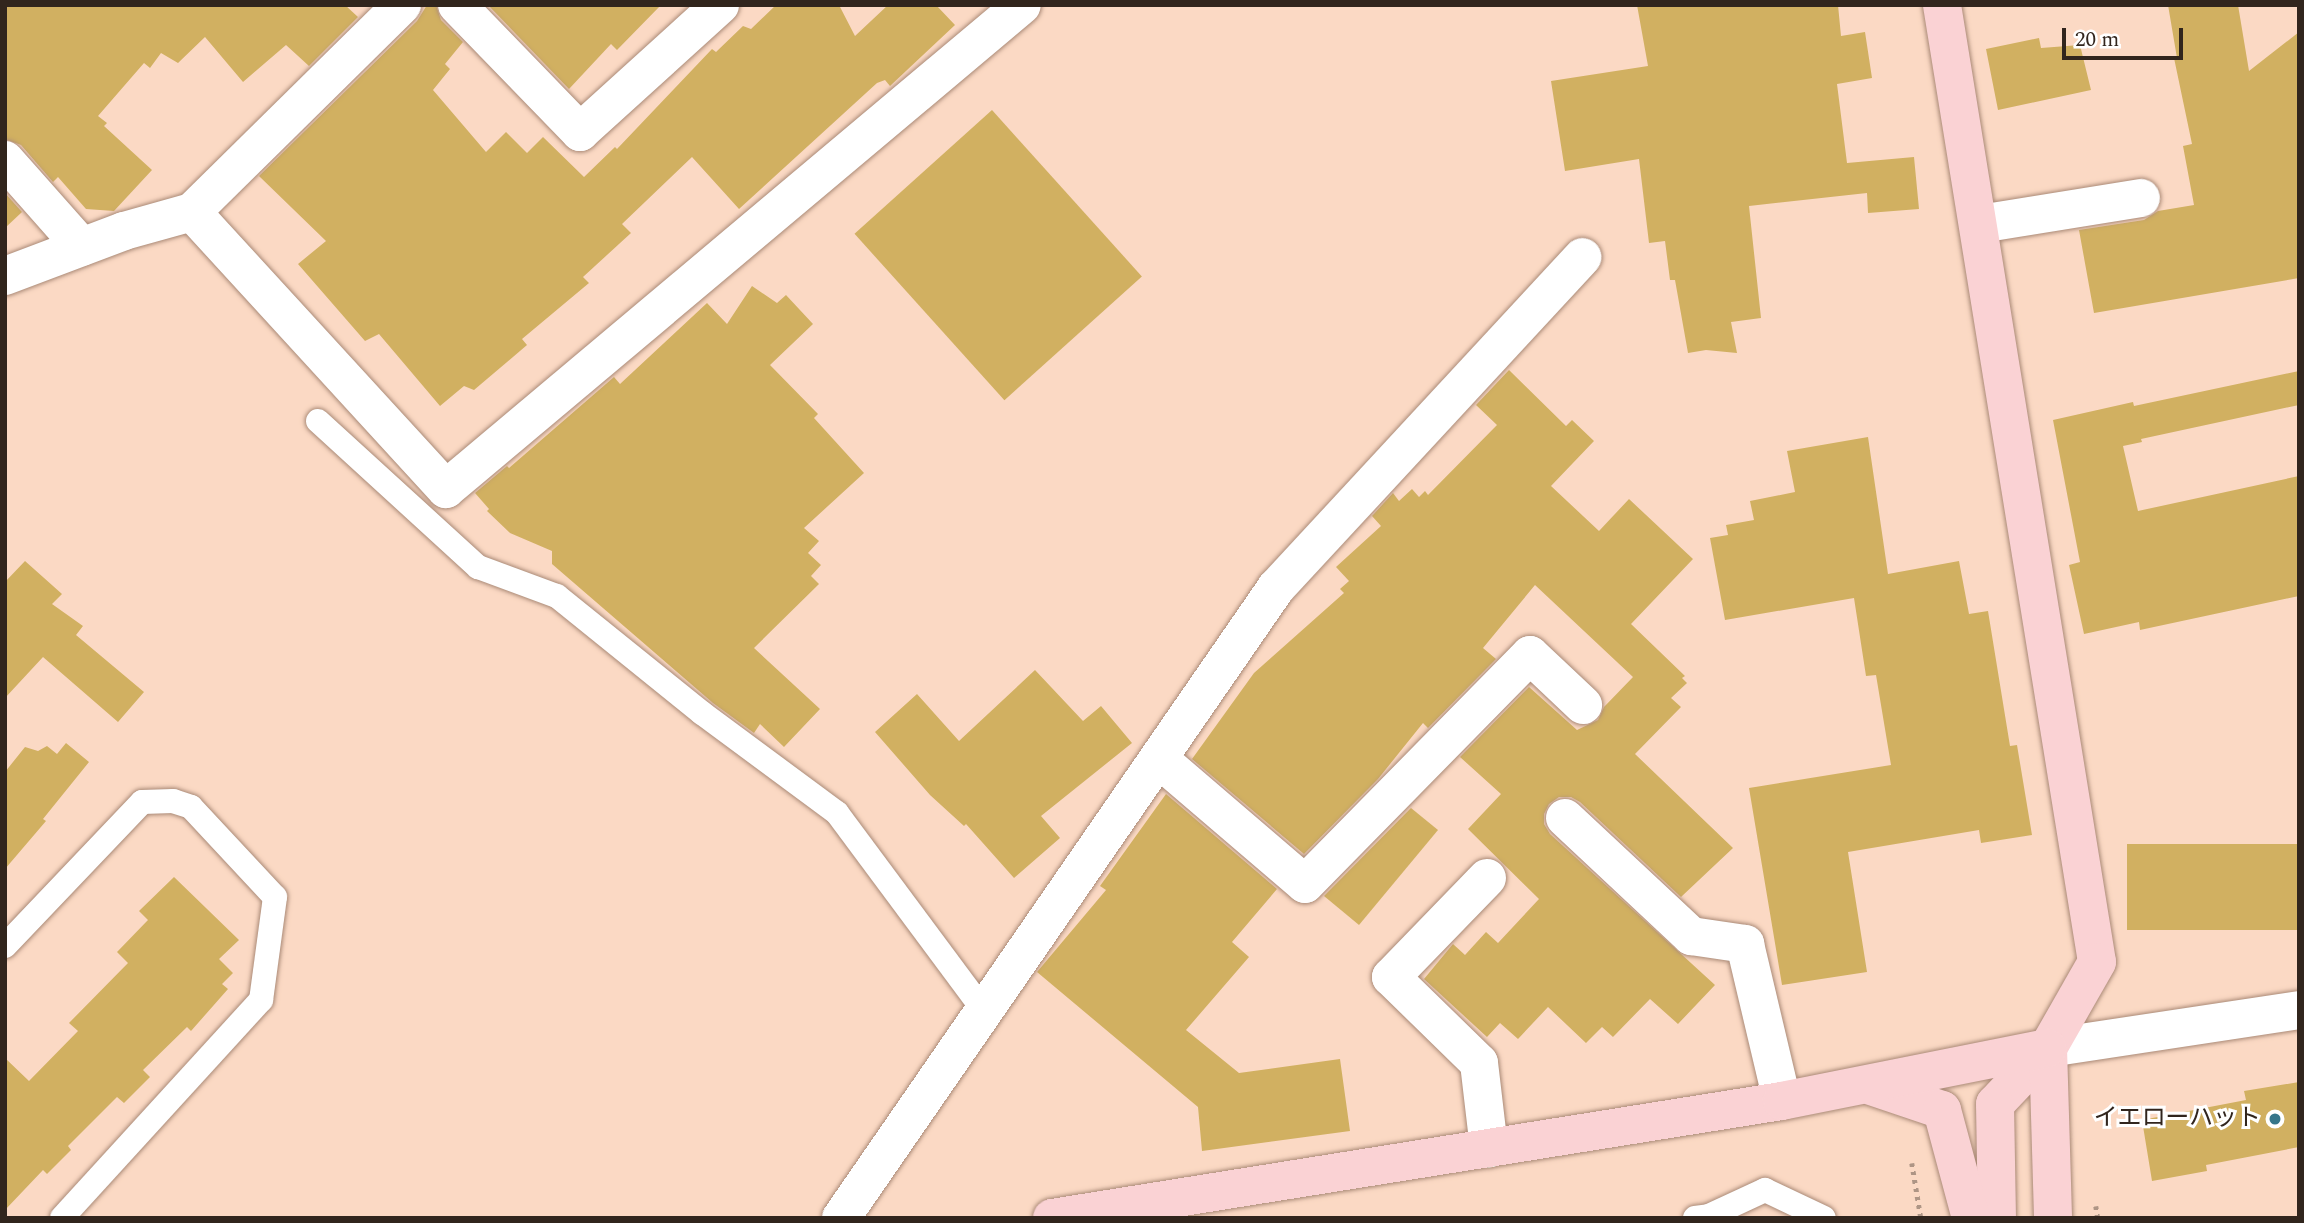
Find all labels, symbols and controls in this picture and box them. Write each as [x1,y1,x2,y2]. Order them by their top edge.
scale bar [2066,14,2187,58]
text: 20 m [2075,24,2119,56]
place label: イエローハット [2093,1105,2261,1133]
marker: イエローハット [2267,1111,2283,1127]

